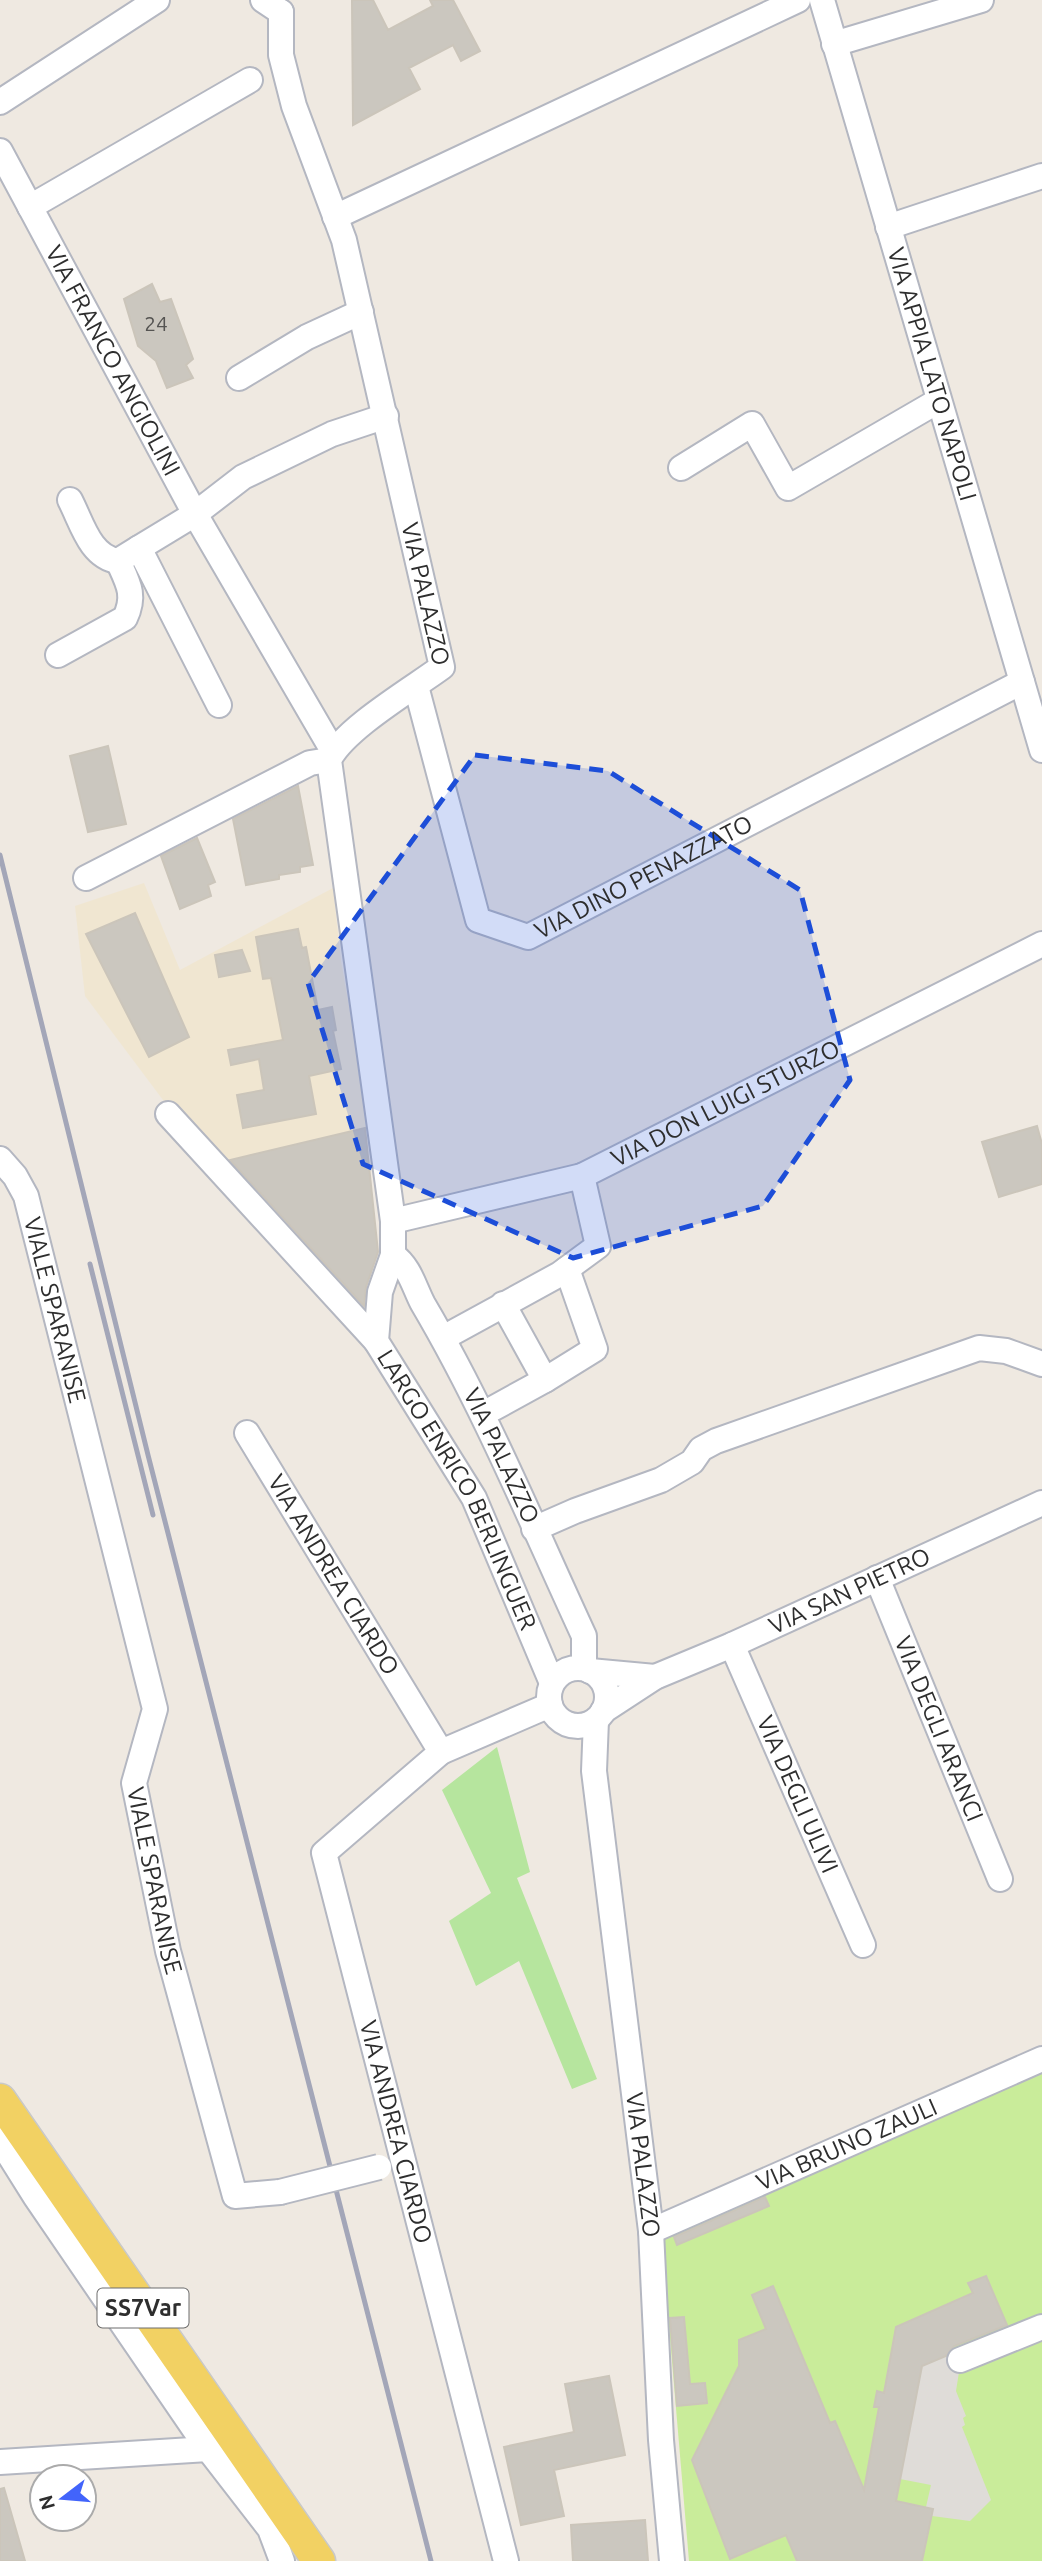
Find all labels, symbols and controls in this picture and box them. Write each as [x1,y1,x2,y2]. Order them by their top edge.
street label: VIA FRANCO ANGIOLINI [40,241,186,480]
street label: VIA APPIA LATO NAPOLI [882,244,982,504]
house number: 24 [144,311,168,335]
street label: VIA PALAZZO [396,520,455,668]
street label: VIA DINO PENAZZATO [530,810,757,944]
street label: VIA DON LUIGI STURZO [607,1034,844,1172]
street label: VIALE SPARANISE [19,1214,91,1405]
street label: LARGO ENRICO BERLINGUER [372,1345,542,1634]
street label: VIA PALAZZO [458,1384,545,1527]
street label: VIA ANDREA CIARDO [263,1470,405,1679]
street label: VIA SAN PIETRO [765,1542,934,1639]
street label: VIA DEGLI ARANCI [889,1632,989,1825]
street label: VIA DEGLI ULIVI [752,1712,844,1877]
street label: VIALE SPARANISE [122,1785,188,1977]
street label: VIA ANDREA CIARDO [355,2018,438,2246]
street label: VIA PALAZZO [621,2091,666,2239]
street label: VIA BRUNO ZAULI [752,2093,941,2196]
road number: SS7Var [97,2288,188,2328]
north arrow [28,2463,98,2533]
text: N [34,2493,59,2513]

